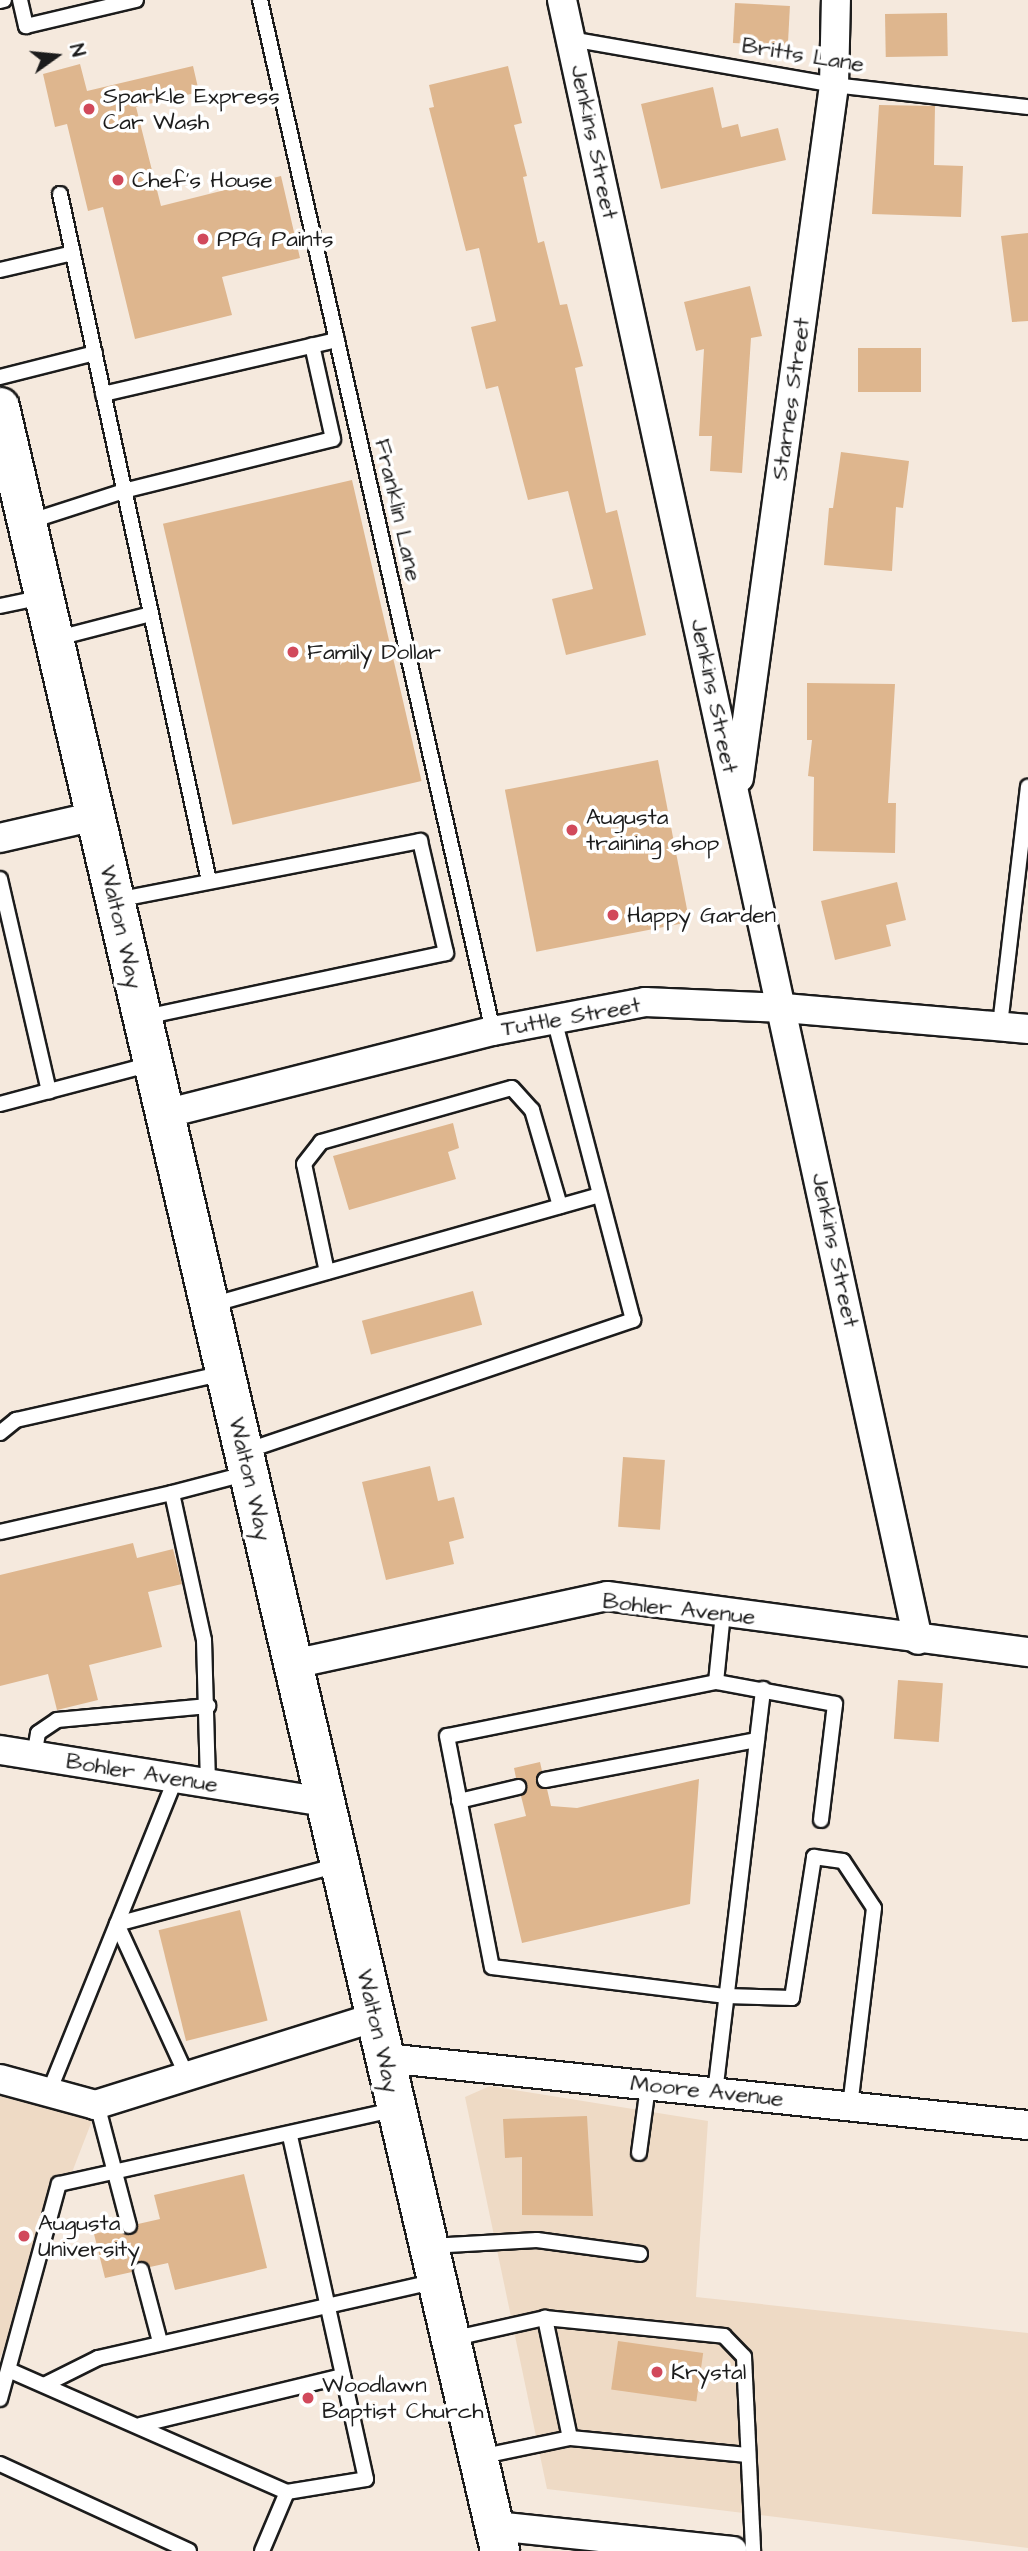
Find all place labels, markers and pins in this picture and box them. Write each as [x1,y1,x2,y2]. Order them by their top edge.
place label: Sparkle Express Car Wash [103,82,280,136]
marker: Sparkle Express Car Wash [81,101,97,117]
place label: Chef's House [132,166,273,194]
marker: Chef's House [110,172,126,188]
place label: PPG Paints [217,225,334,253]
marker: PPG Paints [195,231,211,247]
place label: Family Dollar [307,638,441,666]
marker: Family Dollar [285,644,301,660]
place label: Augusta training shop [586,803,719,857]
marker: Augusta training shop [564,822,580,838]
place label: Happy Garden [627,901,776,929]
marker: Happy Garden [605,907,621,923]
place label: Augusta University [38,2209,140,2263]
marker: Augusta University [16,2228,32,2244]
place label: Krystal [671,2358,746,2386]
marker: Krystal [649,2364,665,2380]
place label: Woodlawn Baptist Church [322,2371,484,2425]
marker: Woodlawn Baptist Church [300,2390,316,2406]

